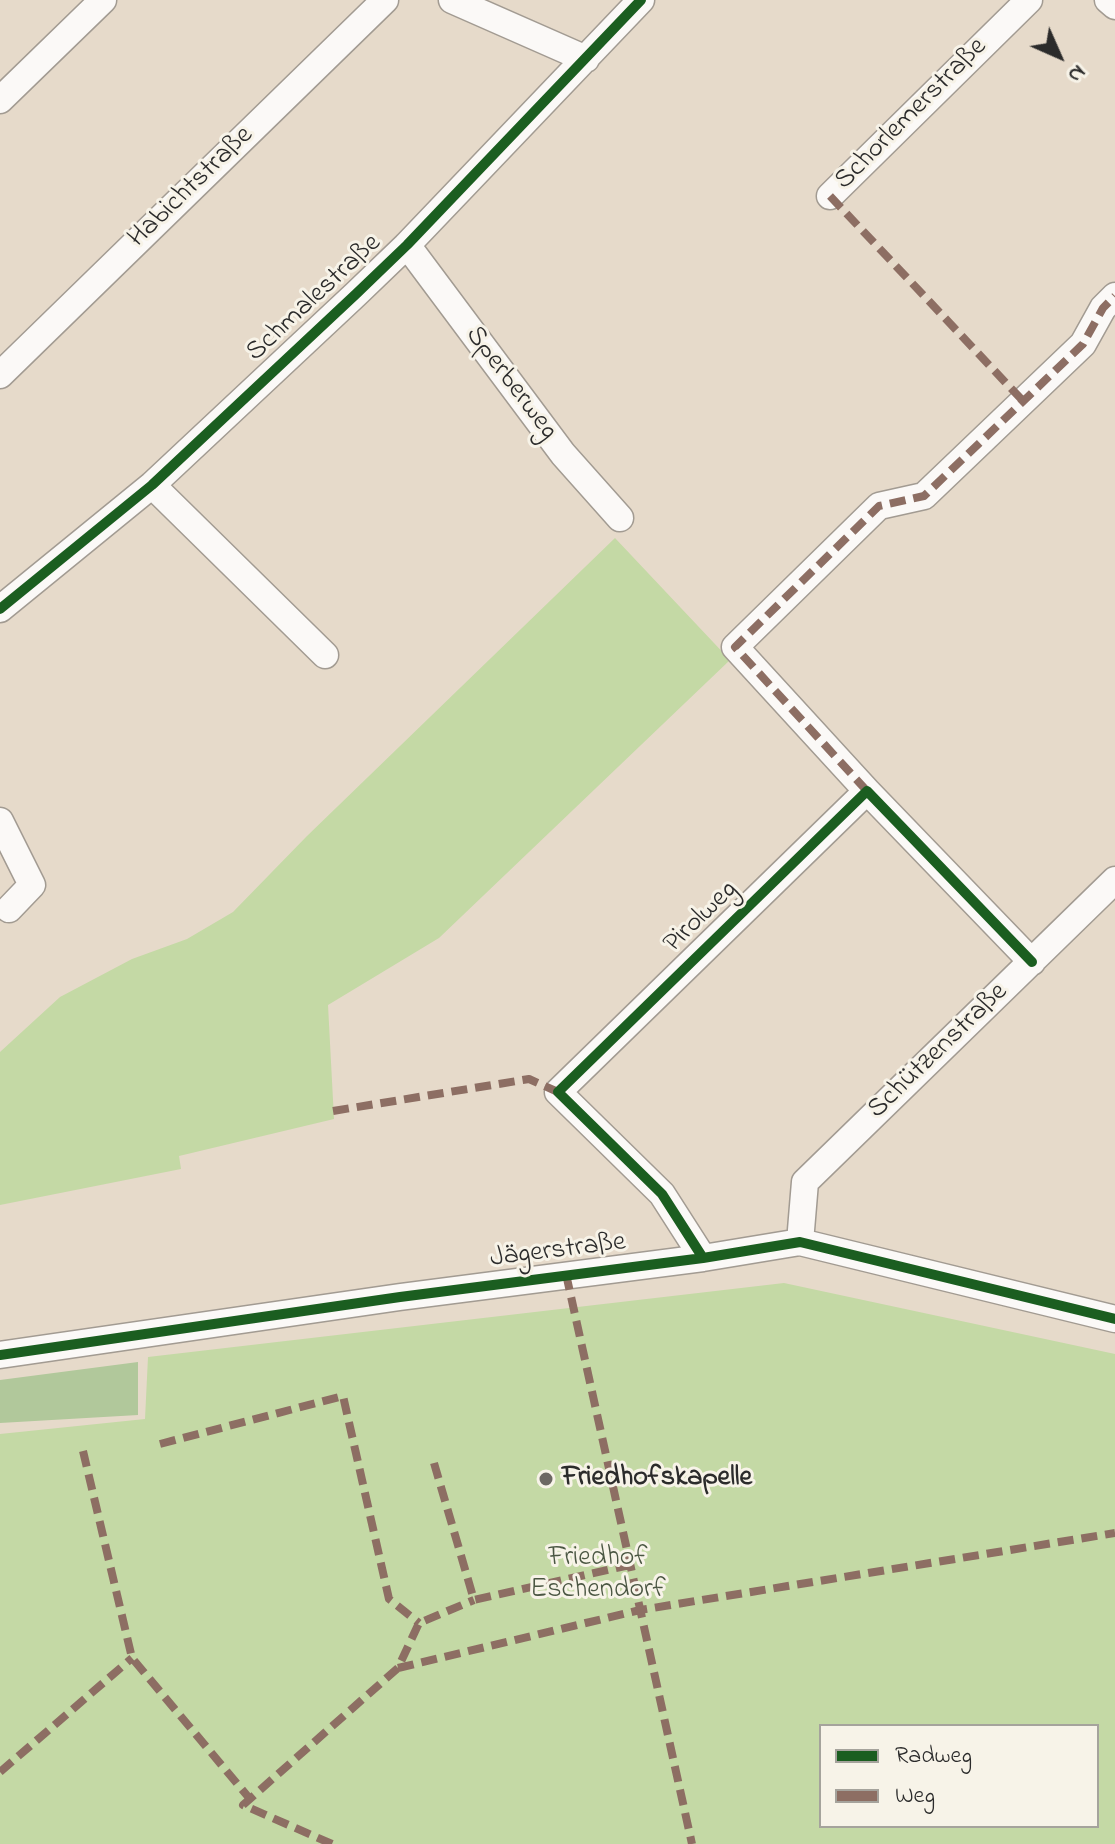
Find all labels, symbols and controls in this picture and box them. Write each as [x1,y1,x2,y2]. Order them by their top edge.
north arrow [1019,16,1099,96]
street label: Schorlemerstraße [829,32,995,198]
text: N [1059,56,1093,90]
street label: Habichtstraße [122,120,262,256]
street label: Schmalestraße [240,228,390,370]
street label: Sperberweg [456,320,564,448]
street label: Pirolweg [658,875,746,961]
street label: Schützenstraße [862,977,1016,1127]
street label: Jägerstraße [488,1227,628,1277]
place label: Friedhofskapelle [562,1462,752,1496]
marker: Friedhofskapelle [537,1470,555,1488]
park label: Friedhof Eschendorf [530,1542,666,1608]
legend [819,1724,1099,1828]
text: Radweg [895,1739,972,1774]
text: Weg [895,1779,935,1814]

